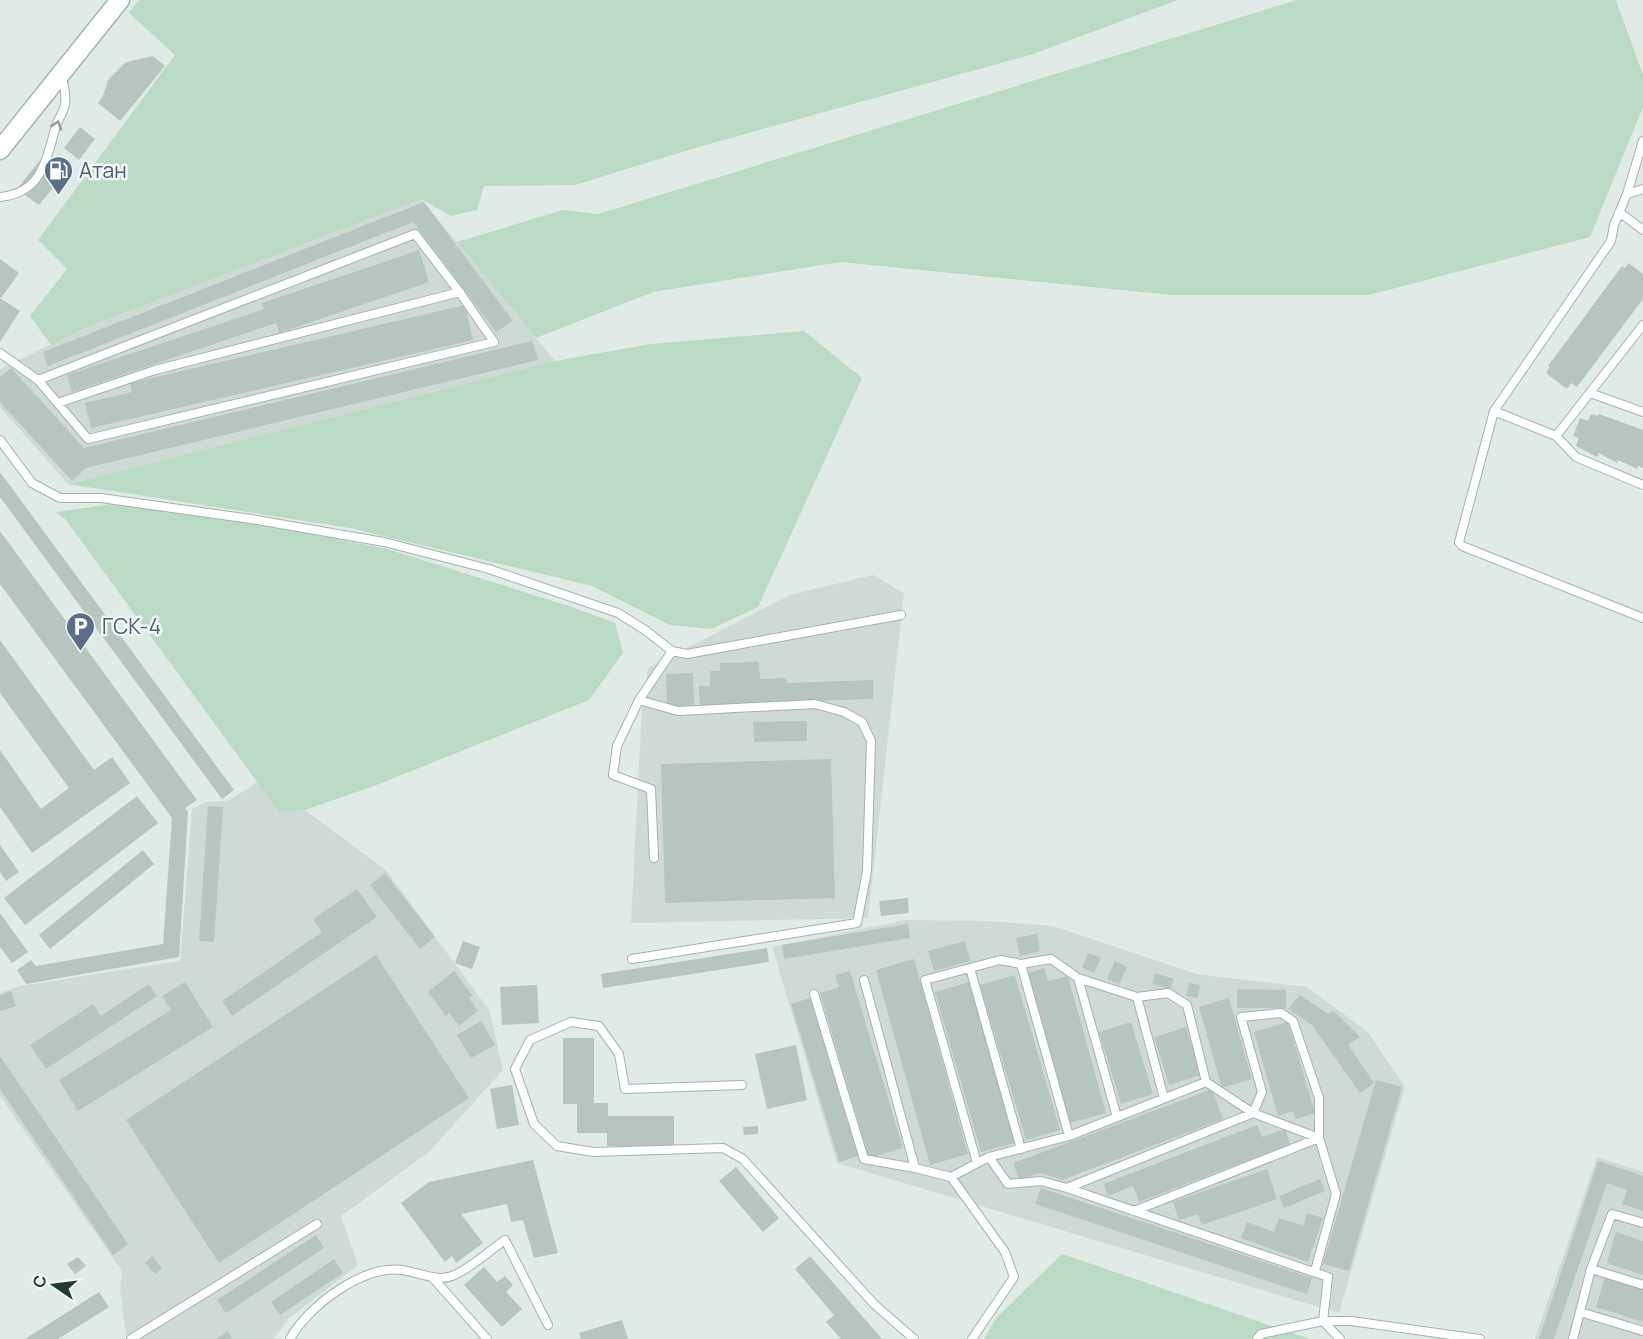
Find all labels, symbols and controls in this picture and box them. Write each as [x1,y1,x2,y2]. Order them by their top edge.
one-way arrow [50,120,62,131]
fuel station icon: Атан [42,154,74,196]
place label: Атан [79,156,127,184]
parking icon: ГСК-4 [65,610,97,652]
place label: ГСК-4 [102,612,161,640]
north arrow [24,1255,84,1315]
text: С [27,1273,52,1290]

